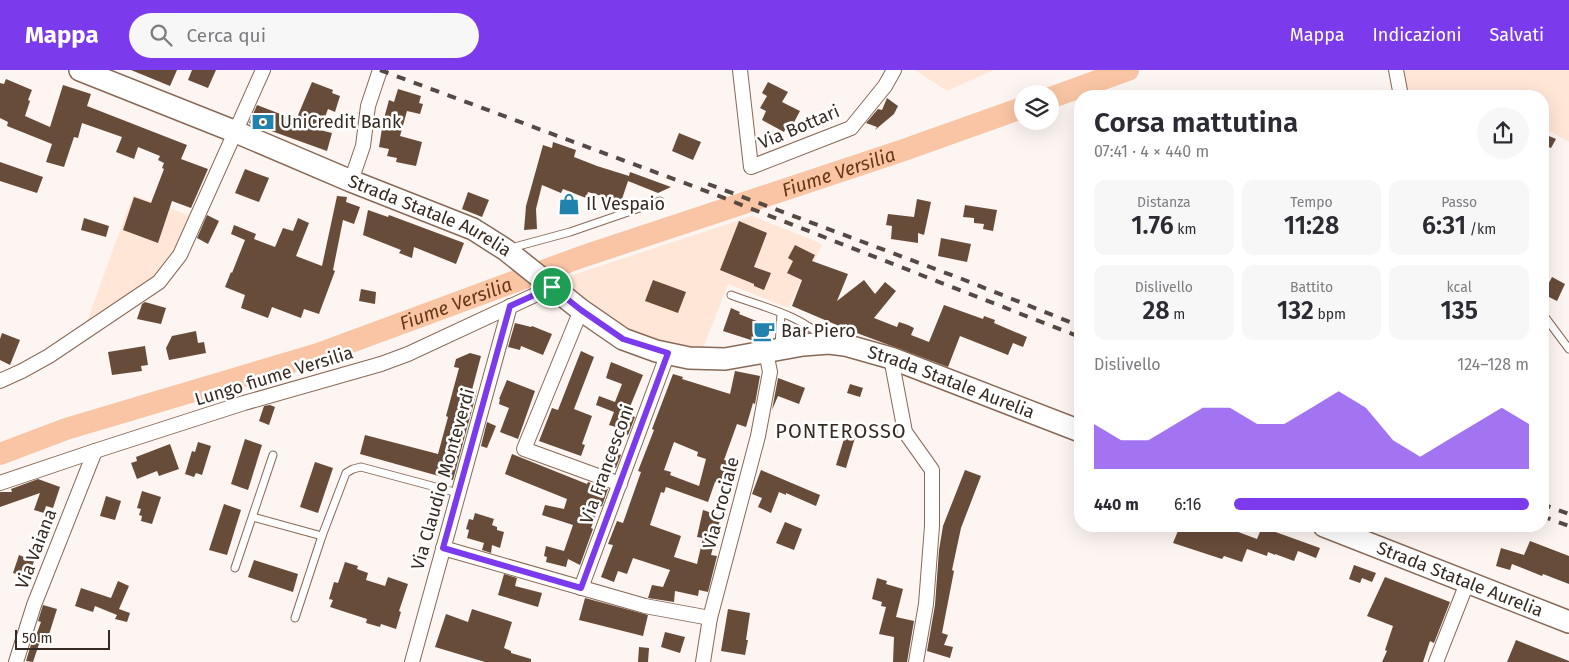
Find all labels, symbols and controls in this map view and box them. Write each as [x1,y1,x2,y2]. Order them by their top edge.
search box [129,13,479,58]
text: Mappa [25,21,99,49]
icon: search [147,21,175,49]
text: Cerca qui [187,24,266,47]
text: Mappa [1290,24,1345,46]
text: Indicazioni [1373,24,1462,46]
text: Salvati [1490,24,1544,46]
map controls [1014,85,1059,130]
button: layers [1014,85,1059,130]
street label: Via Bottari [755,100,843,154]
text: Corsa mattutina [1094,106,1298,139]
button: share [1477,107,1529,159]
bank icon: UniCredit Bank [250,109,276,135]
place label: UniCredit Bank [280,111,402,133]
water label: Fiume Versilia [779,142,898,201]
text: 07:41 · 4 × 440 m [1094,142,1209,161]
street label: Strada Statale Aurelia [345,170,516,262]
shop icon: Il Vespaio [556,191,582,217]
place label: Il Vespaio [586,193,665,215]
text: Distanza [1137,194,1191,211]
text: Tempo [1290,194,1333,211]
text: Passo [1441,194,1477,211]
text: 1.76 [1131,211,1174,241]
text: 11:28 [1284,211,1339,241]
text: 6:31 [1422,211,1466,241]
text: km [1174,221,1196,238]
text: /km [1466,221,1496,238]
pin [531,266,573,308]
water label: Fiume Versilia [396,272,515,335]
icon: arrive [538,273,566,301]
text: Dislivello [1135,279,1193,296]
text: Battito [1290,279,1333,296]
text: kcal [1447,279,1472,296]
text: 28 [1142,296,1170,326]
text: 132 [1277,296,1314,326]
text: 135 [1440,296,1478,326]
text: m [1170,306,1185,323]
text: bpm [1314,306,1346,323]
cafe icon: Bar Piero [751,318,777,344]
place label: Bar Piero [781,320,856,342]
street label: Lungo fiume Versilia [192,341,356,411]
street label: Strada Statale Aurelia [865,341,1038,423]
text: Dislivello [1094,355,1161,374]
text: 124–128 m [1457,355,1529,374]
street label: Via Claudio Monteverdi [407,386,479,572]
street label: Via Francesconi [575,401,639,527]
district label: PONTEROSSO [775,419,907,443]
street label: Via Crociale [698,454,744,552]
text: 440 m [1094,495,1139,514]
text: 6:16 [1174,495,1201,514]
street label: Via Vaiana [11,506,61,592]
street label: Strada Statale Aurelia [1374,537,1546,622]
scale bar [15,627,110,650]
text: 50 m [22,630,53,647]

